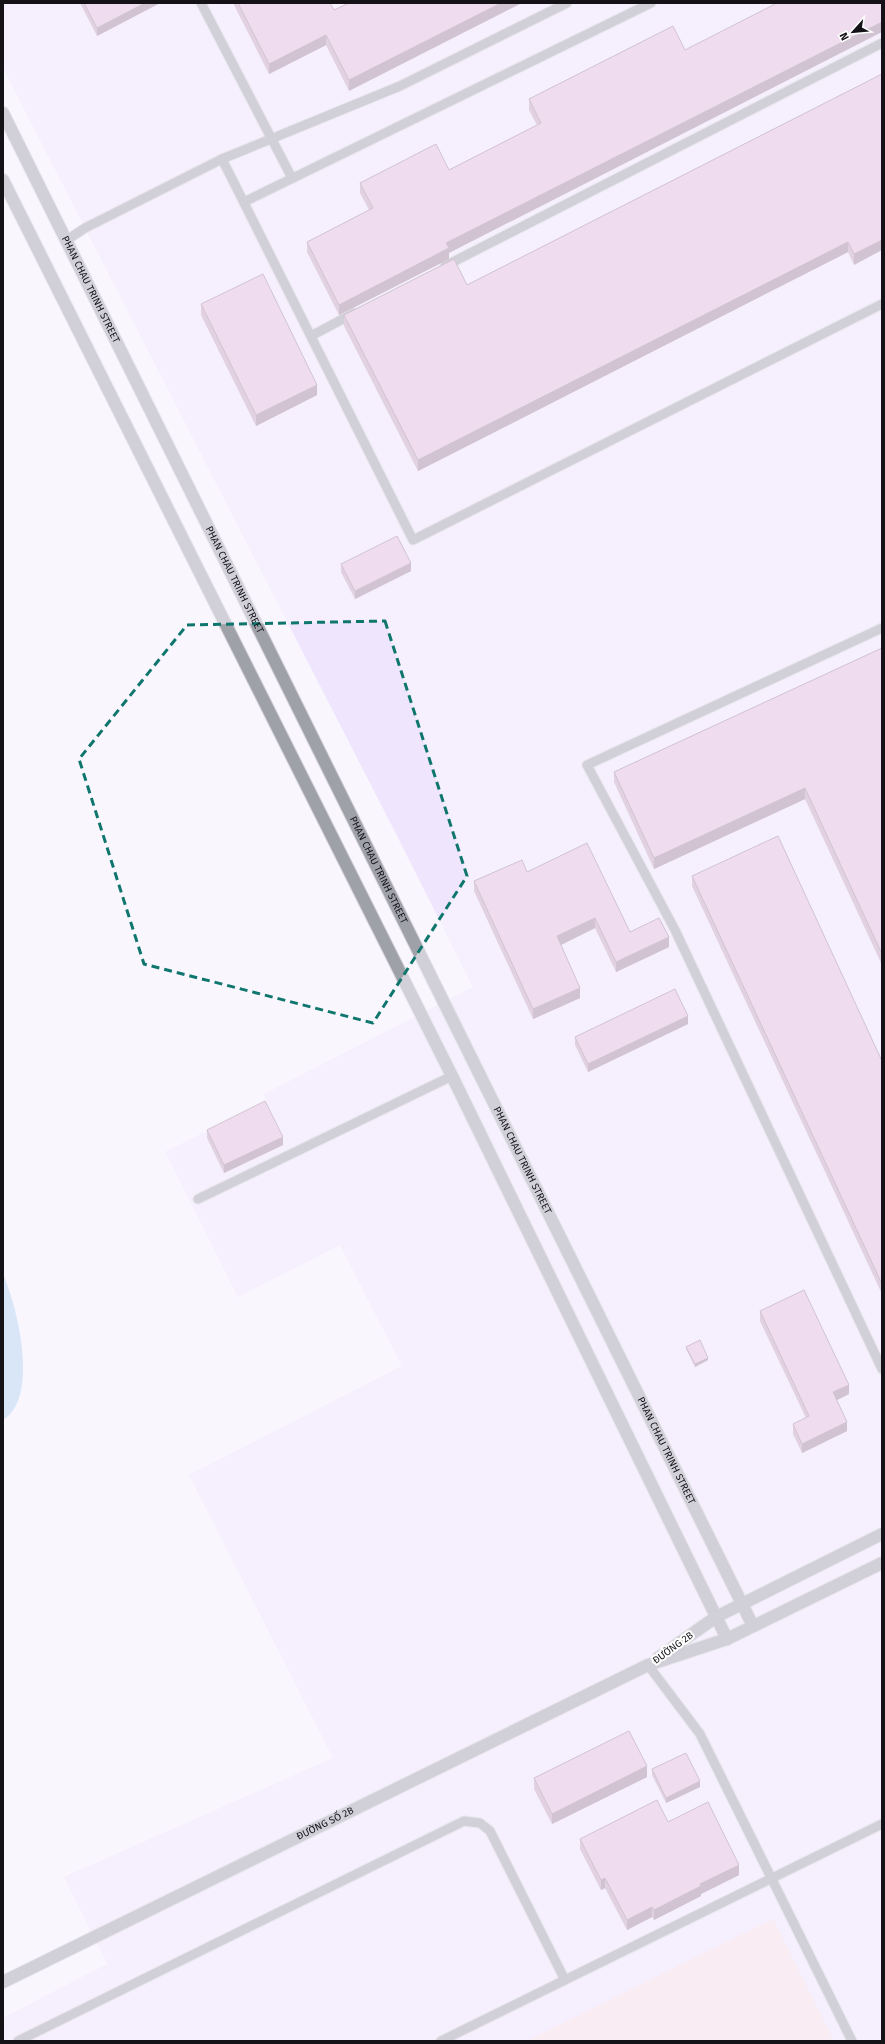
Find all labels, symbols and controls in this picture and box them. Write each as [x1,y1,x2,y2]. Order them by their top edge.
north arrow [833,12,873,52]
text: N [837,30,852,43]
street label: PHAN CHAU TRINH STREET [59,234,122,346]
street label: PHAN CHAU TRINH STREET [203,524,266,636]
street label: PHAN CHAU TRINH STREET [347,815,410,926]
street label: PHAN CHAU TRINH STREET [491,1105,554,1217]
street label: PHAN CHAU TRINH STREET [634,1395,698,1507]
street label: ĐƯỜNG 2B [649,1628,696,1667]
street label: ĐƯỜNG SỐ 2B [295,1805,356,1843]

